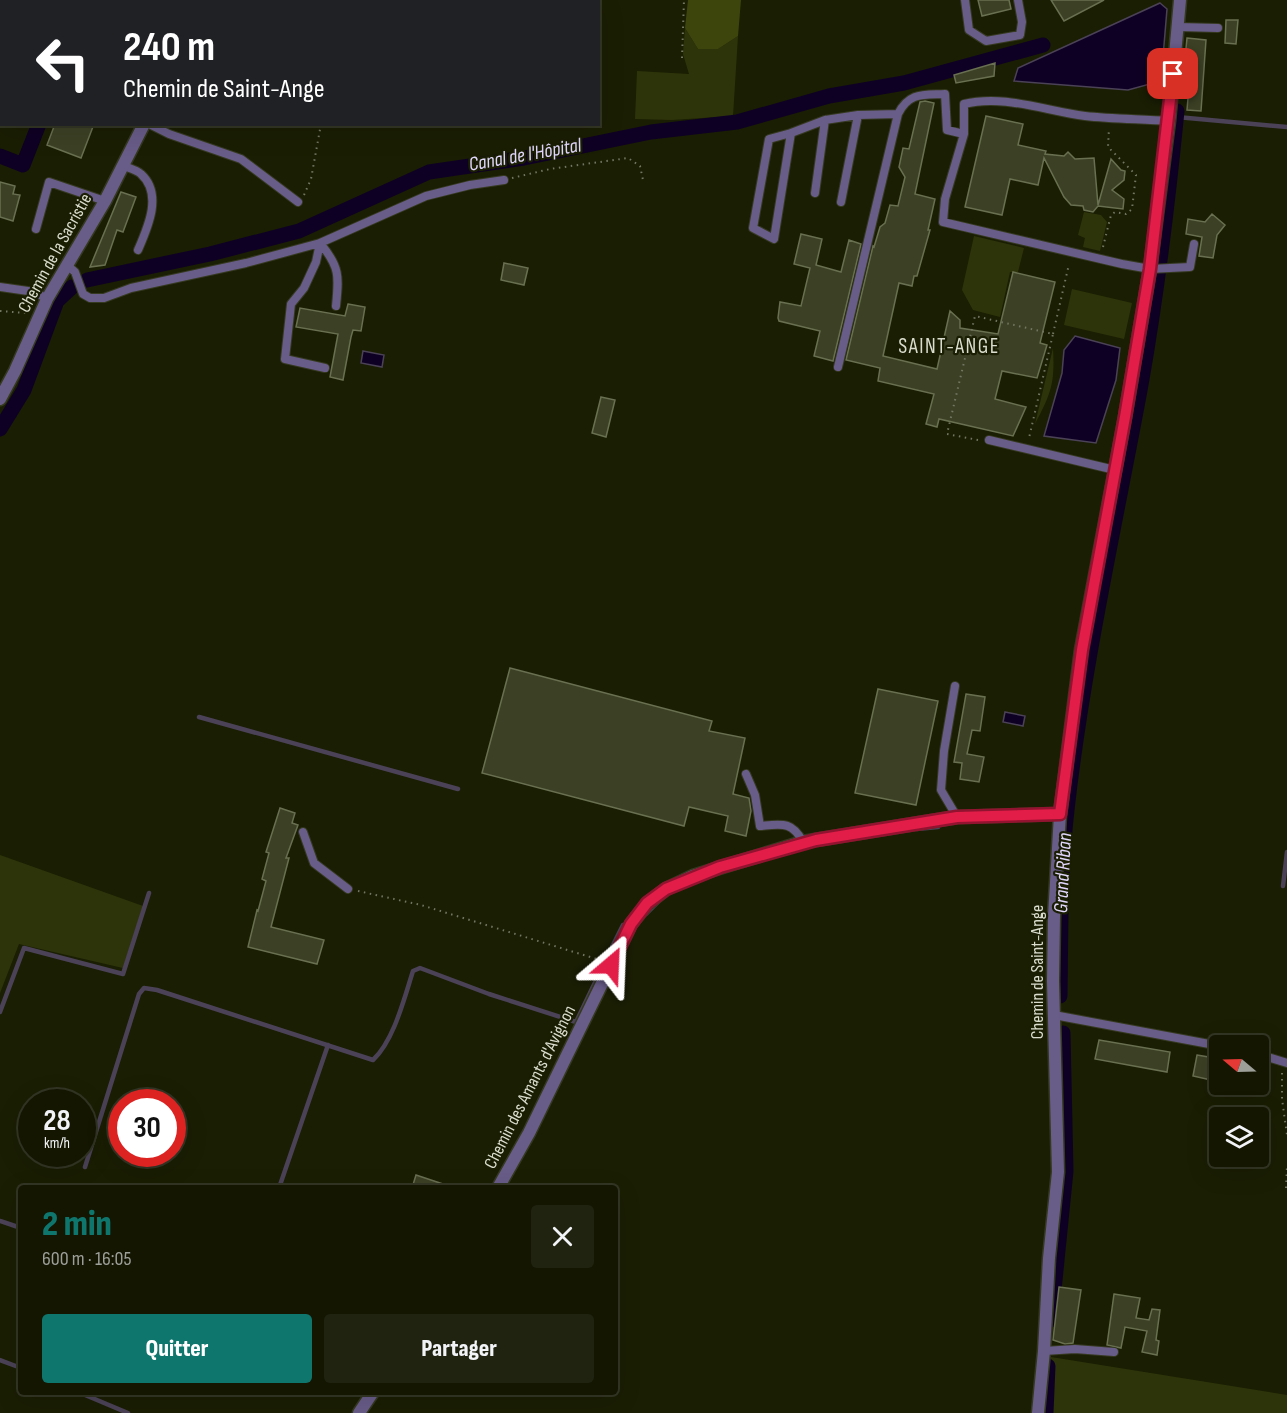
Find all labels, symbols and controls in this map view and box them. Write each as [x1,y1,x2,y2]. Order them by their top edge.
text: 240 m [123,22,215,73]
icon: left [24,24,102,102]
pin [1147,48,1198,99]
icon: arrive [1156,57,1189,90]
text: Chemin de Saint-Ange [123,73,325,105]
water label: Canal de l'Hôpital [467,133,585,177]
street label: Chemin de la Sacristie [14,190,96,316]
district label: SAINT-ANGE [898,334,1000,359]
water label: Grand Riban [1049,832,1077,914]
street label: Chemin de Saint-Ange [1027,905,1048,1039]
position arrow [579,933,643,997]
street label: Chemin des Amants d'Avignon [480,1002,580,1172]
north arrow [1209,1035,1269,1095]
map controls [1209,1035,1269,1167]
speed limit sign: 30 [108,1089,186,1167]
text: 28 [43,1103,71,1139]
button: layers [1209,1107,1269,1167]
text: km/h [44,1134,70,1153]
text: 2 min [42,1203,112,1246]
button: close [531,1205,594,1268]
text: 600 m · 16:05 [42,1247,131,1271]
button: Quitter [42,1314,312,1383]
button: Partager [324,1314,594,1383]

